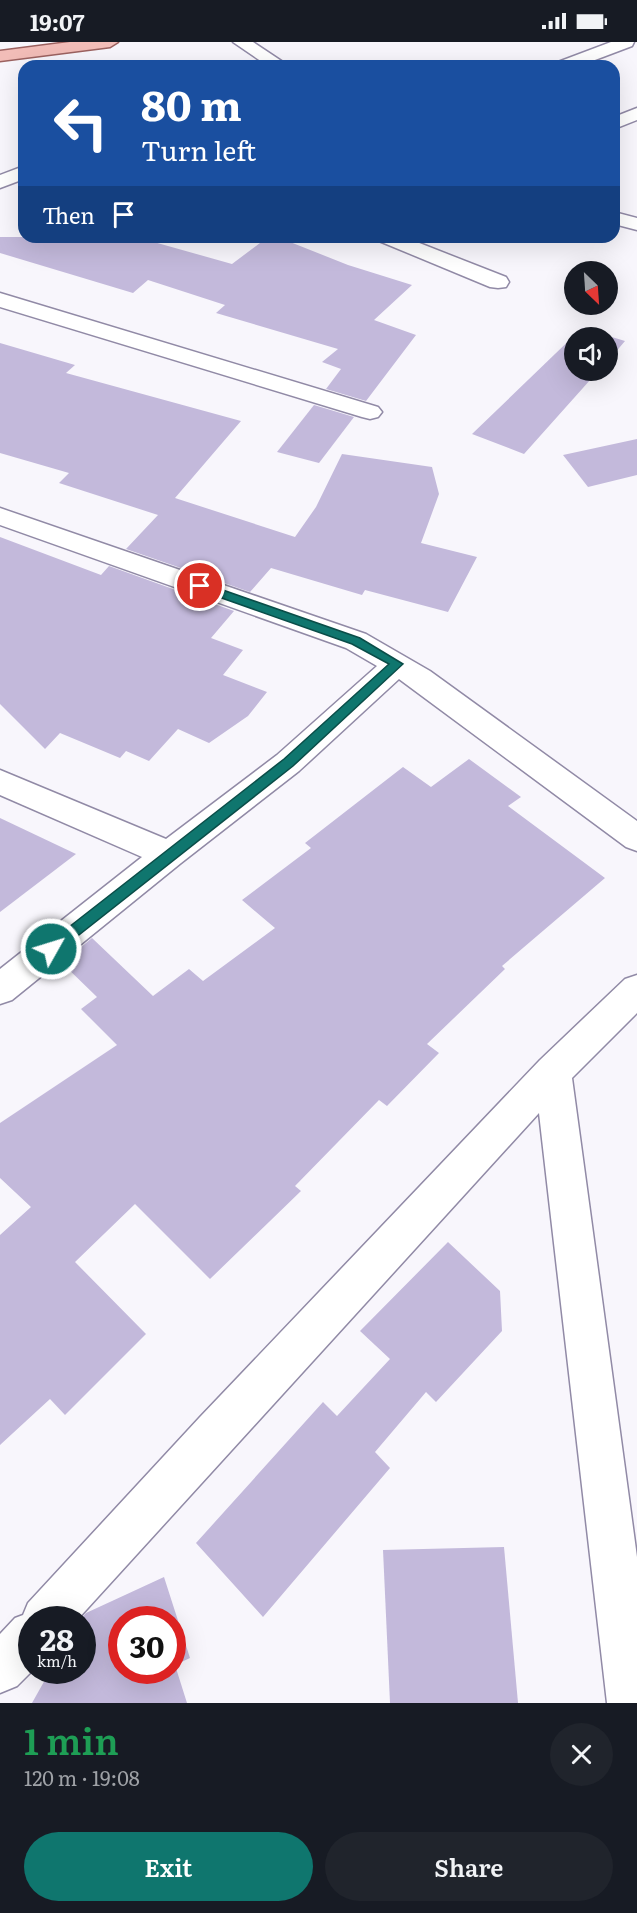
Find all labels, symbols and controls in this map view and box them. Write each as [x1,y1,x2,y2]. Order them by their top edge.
text: 19:07 [30,5,84,38]
text: 80 m [141,72,242,134]
icon: left [42,84,120,162]
text: Turn left [141,129,256,169]
text: Then [42,198,95,231]
icon: arrive [107,198,140,231]
north arrow [564,261,618,315]
map controls [564,261,618,381]
button: sound [564,327,618,381]
pin [174,560,225,611]
icon: arrive [183,569,216,602]
position arrow [19,917,83,981]
speed limit sign: 30 [108,1606,186,1684]
text: 28 [40,1616,74,1660]
text: km/h [37,1649,77,1672]
text: 1 min [24,1713,119,1766]
button: close [550,1723,613,1786]
text: 120 m · 19:08 [24,1762,140,1792]
button: Exit [24,1832,313,1901]
button: Share [325,1832,613,1901]

